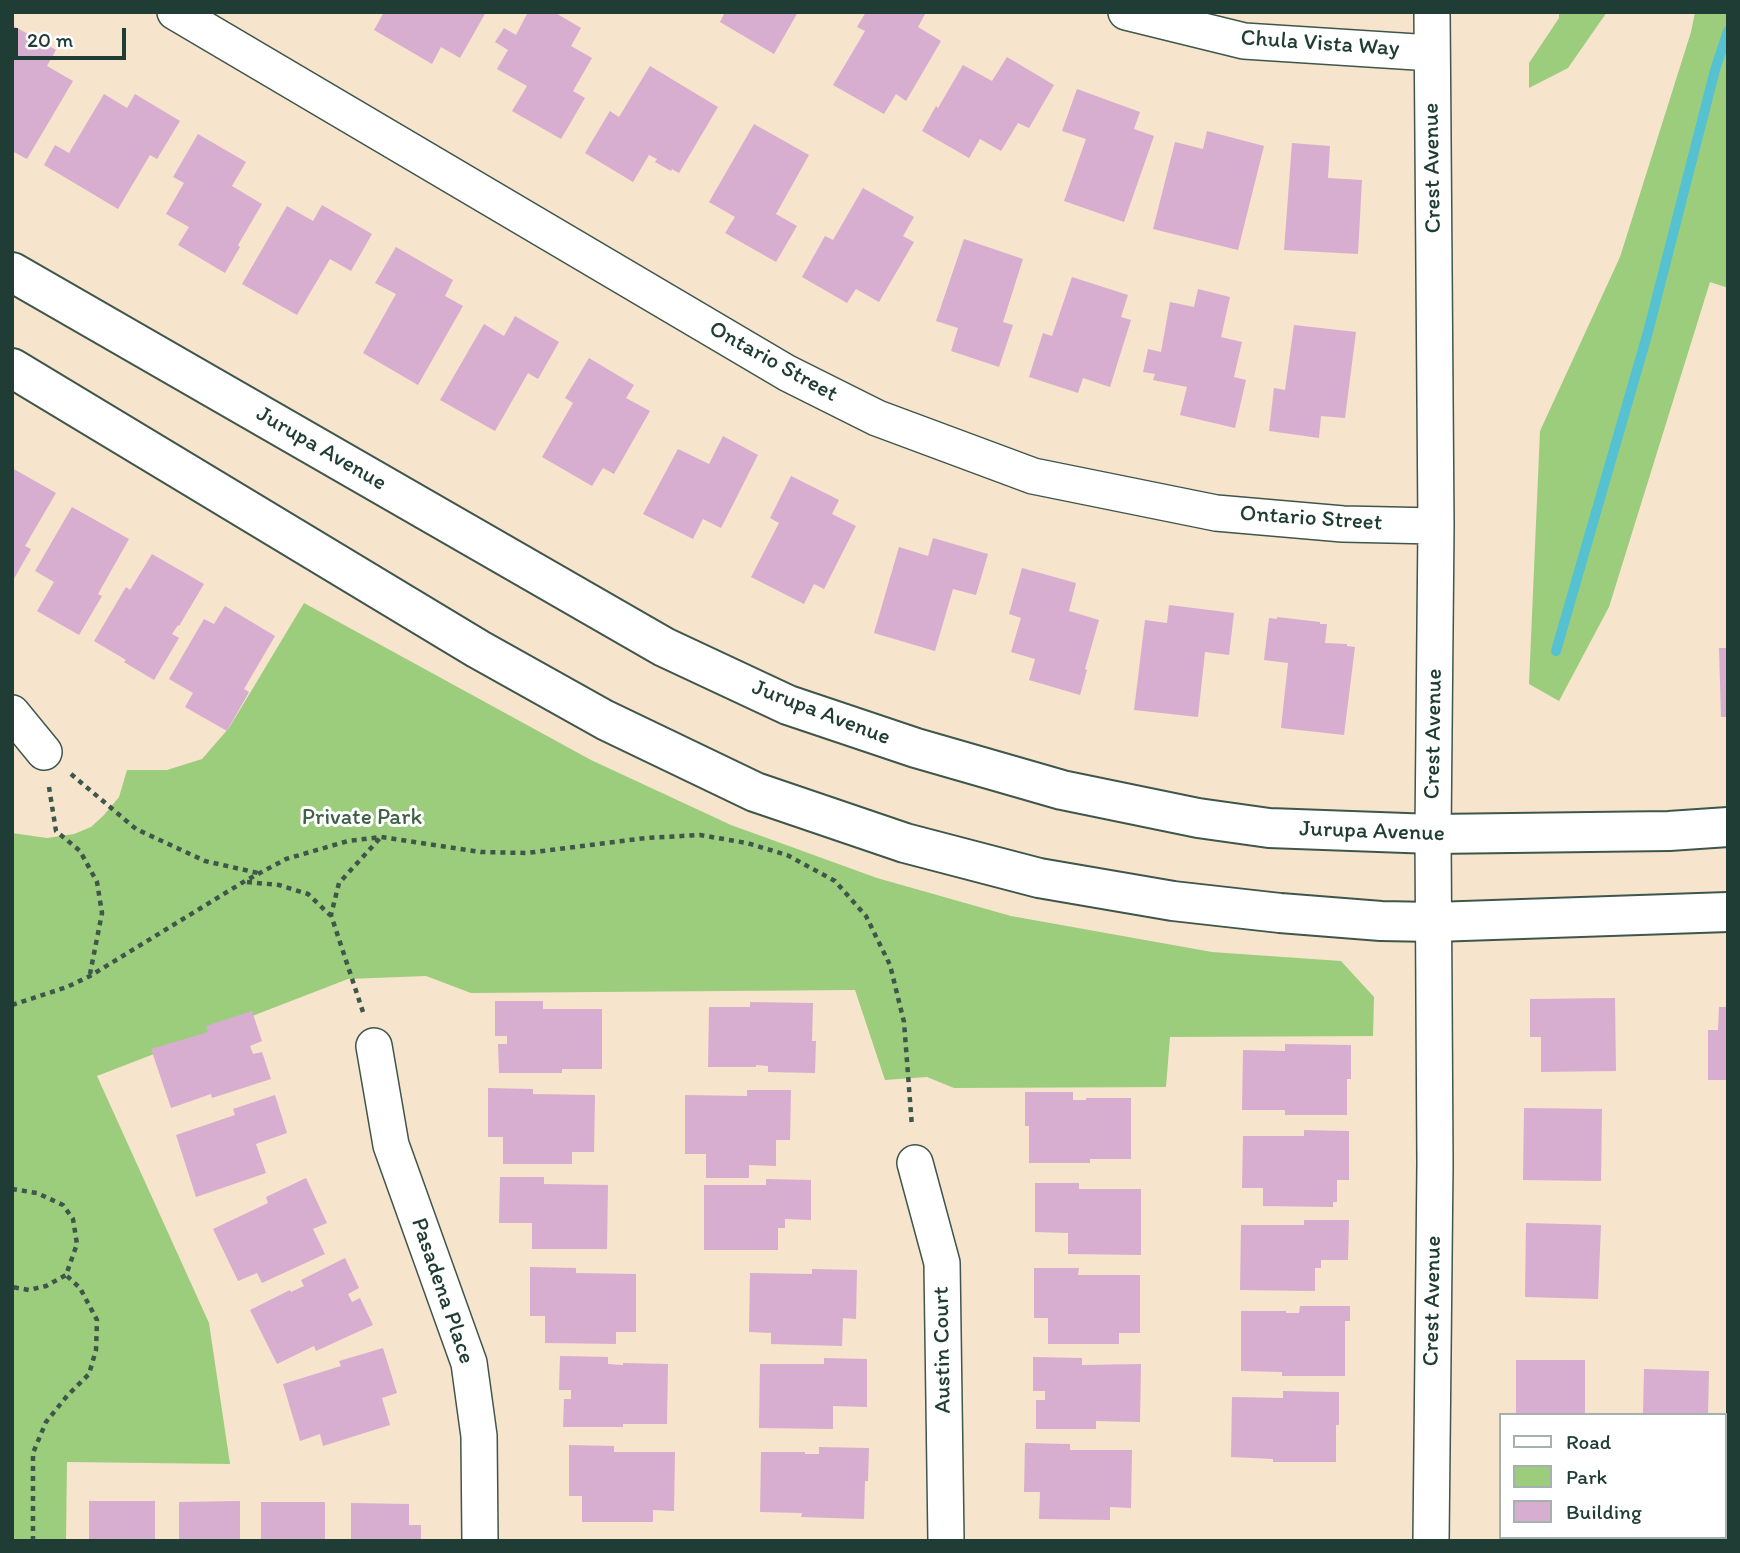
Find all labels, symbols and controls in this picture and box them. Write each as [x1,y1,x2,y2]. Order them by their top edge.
scale bar [18,14,130,58]
street label: Chula Vista Way [1240,25,1400,63]
text: 20 m [27,27,73,52]
street label: Crest Avenue [1418,102,1448,234]
street label: Ontario Street [704,315,842,409]
street label: Jurupa Avenue [251,401,391,497]
street label: Ontario Street [1239,500,1383,538]
street label: Crest Avenue [1419,668,1449,800]
street label: Jurupa Avenue [748,674,894,752]
park label: Private Park [302,804,422,832]
street label: Jurupa Avenue [1299,816,1445,848]
street label: Pasadena Place [404,1214,480,1368]
street label: Crest Avenue [1418,1235,1448,1367]
street label: Austin Court [928,1286,958,1414]
legend [1498,1413,1726,1539]
text: Road [1566,1429,1611,1454]
text: Park [1566,1464,1607,1489]
text: Building [1566,1499,1642,1524]

